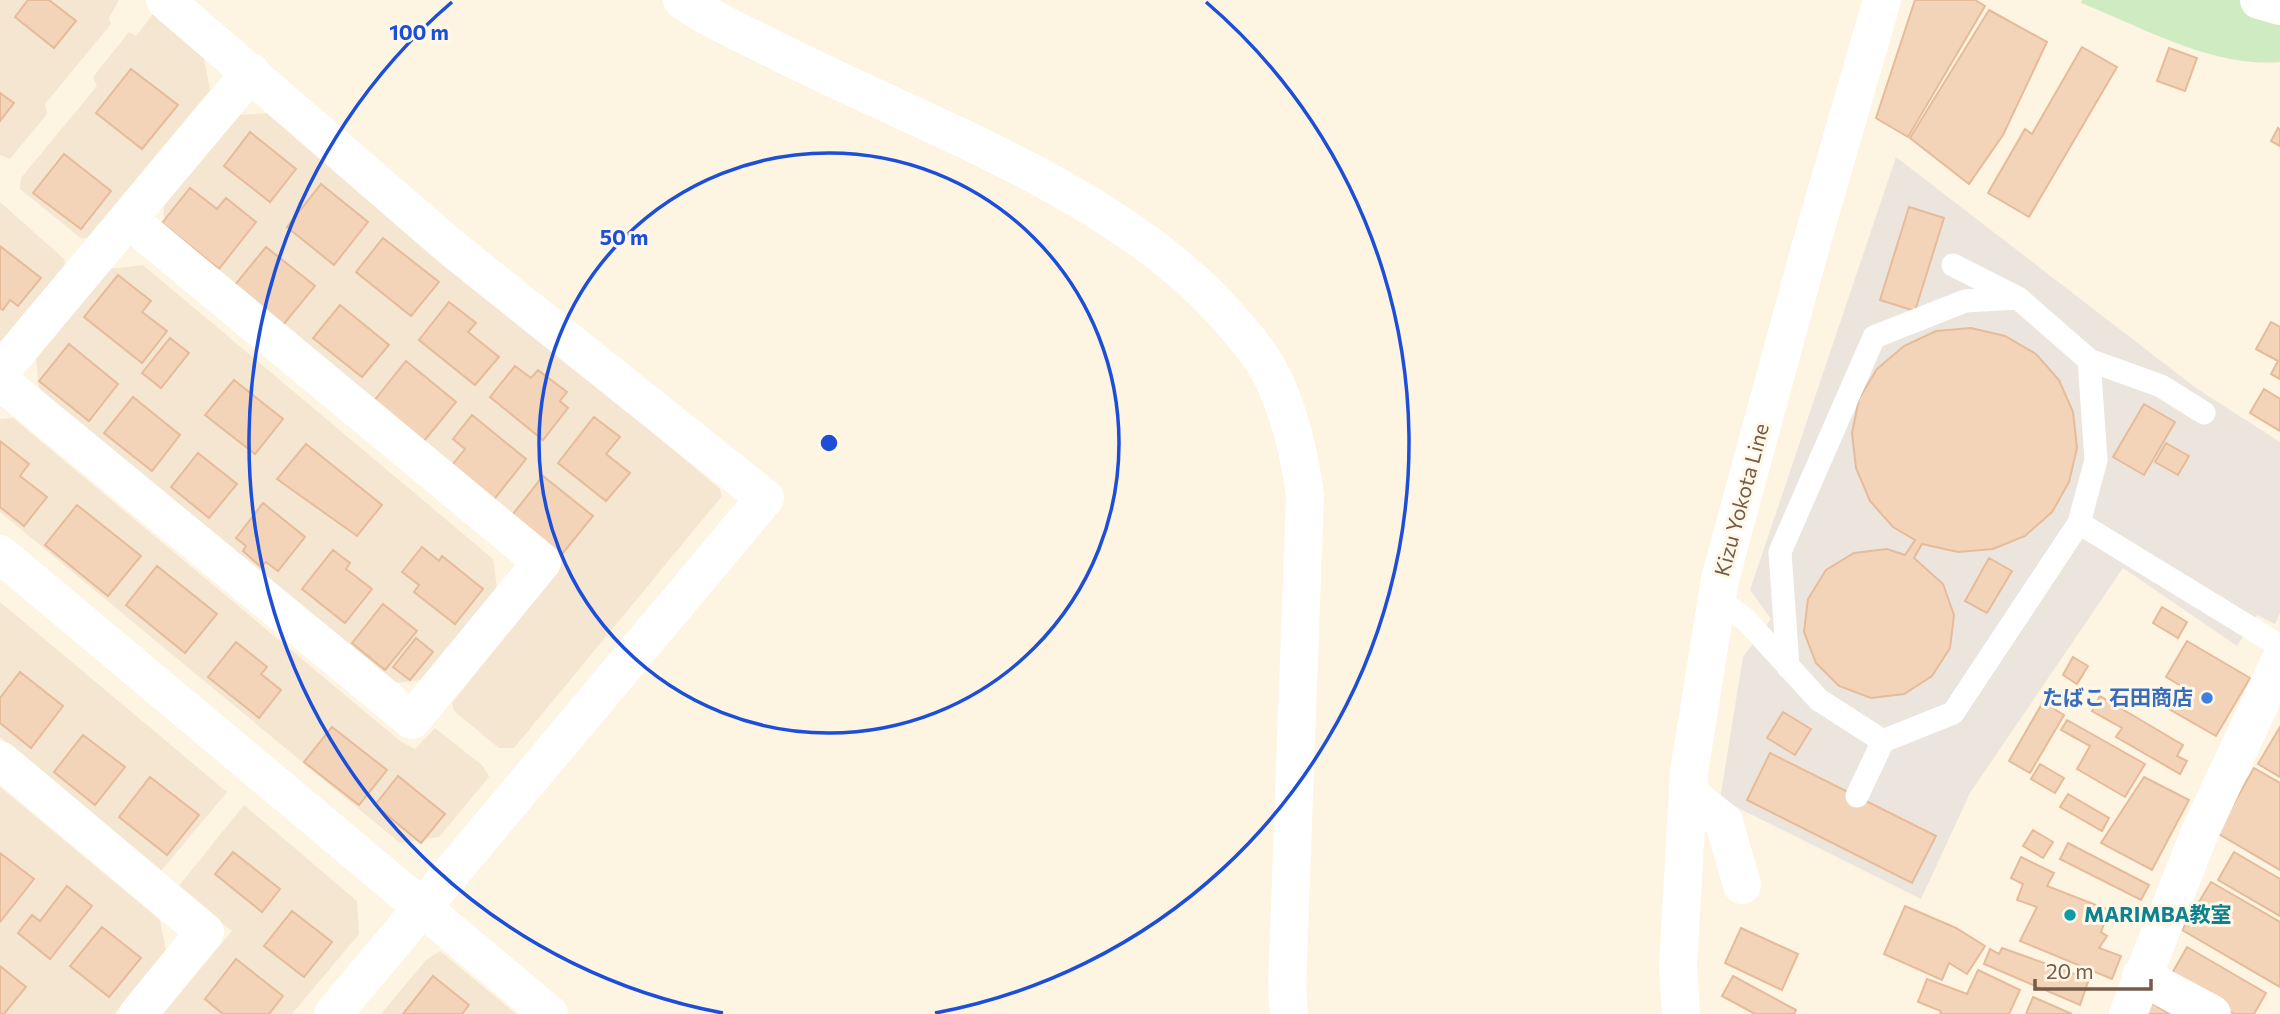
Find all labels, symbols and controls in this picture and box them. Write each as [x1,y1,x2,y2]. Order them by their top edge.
text: 100 m [389,19,449,44]
text: 50 m [600,224,648,249]
street label: Kizu Yokota Line [1708,420,1773,579]
centre of rings [817,431,841,455]
place label: たばこ 石田商店 [2042,684,2193,709]
marker: たばこ 石田商店 [2199,690,2215,706]
place label: MARIMBA教室 [2084,901,2232,926]
marker: MARIMBA教室 [2062,907,2078,923]
scale bar [2035,948,2150,992]
text: 20 m [2046,958,2094,983]

